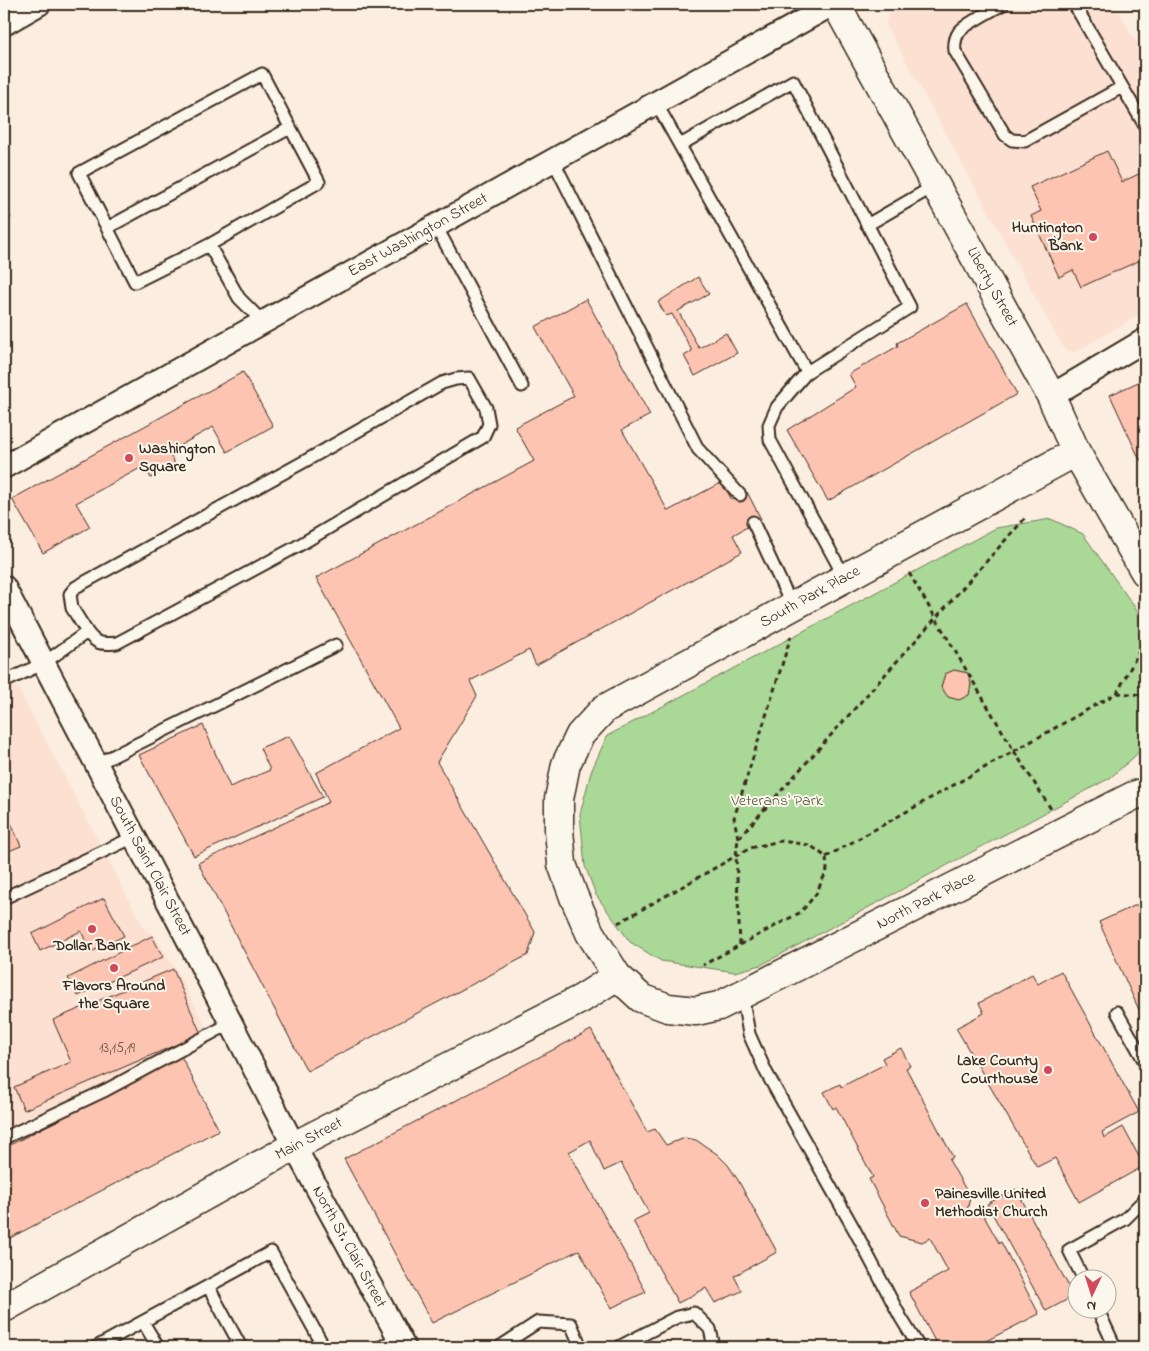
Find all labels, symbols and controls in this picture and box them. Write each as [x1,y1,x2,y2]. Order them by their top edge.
street label: East Washington Street [344,186,493,283]
place label: Huntington Bank [1012,216,1084,258]
marker: Huntington Bank [1087,231,1099,243]
street label: Liberty Street [960,243,1024,332]
place label: Washington Square [139,437,215,479]
marker: Washington Square [123,452,135,464]
street label: South Park Place [755,559,865,635]
park label: Veterans' Park [730,789,824,813]
street label: South Saint Clair Street [103,791,198,941]
street label: North Park Place [872,865,980,936]
marker: Dollar Bank [86,923,98,935]
place label: Dollar Bank [53,934,131,958]
marker: Flavors Around the Square [108,962,120,974]
place label: Flavors Around the Square [62,974,165,1016]
house number: 13,15,19 [99,1038,136,1059]
place label: Lake County Courthouse [957,1049,1039,1091]
marker: Lake County Courthouse [1042,1064,1054,1076]
street label: Main Street [271,1111,348,1167]
street label: North St. Clair Street [305,1182,393,1313]
place label: Painesville United Methodist Church [935,1182,1048,1224]
marker: Painesville United Methodist Church [919,1197,931,1209]
north arrow [1066,1268,1116,1318]
text: N [1086,1295,1097,1316]

